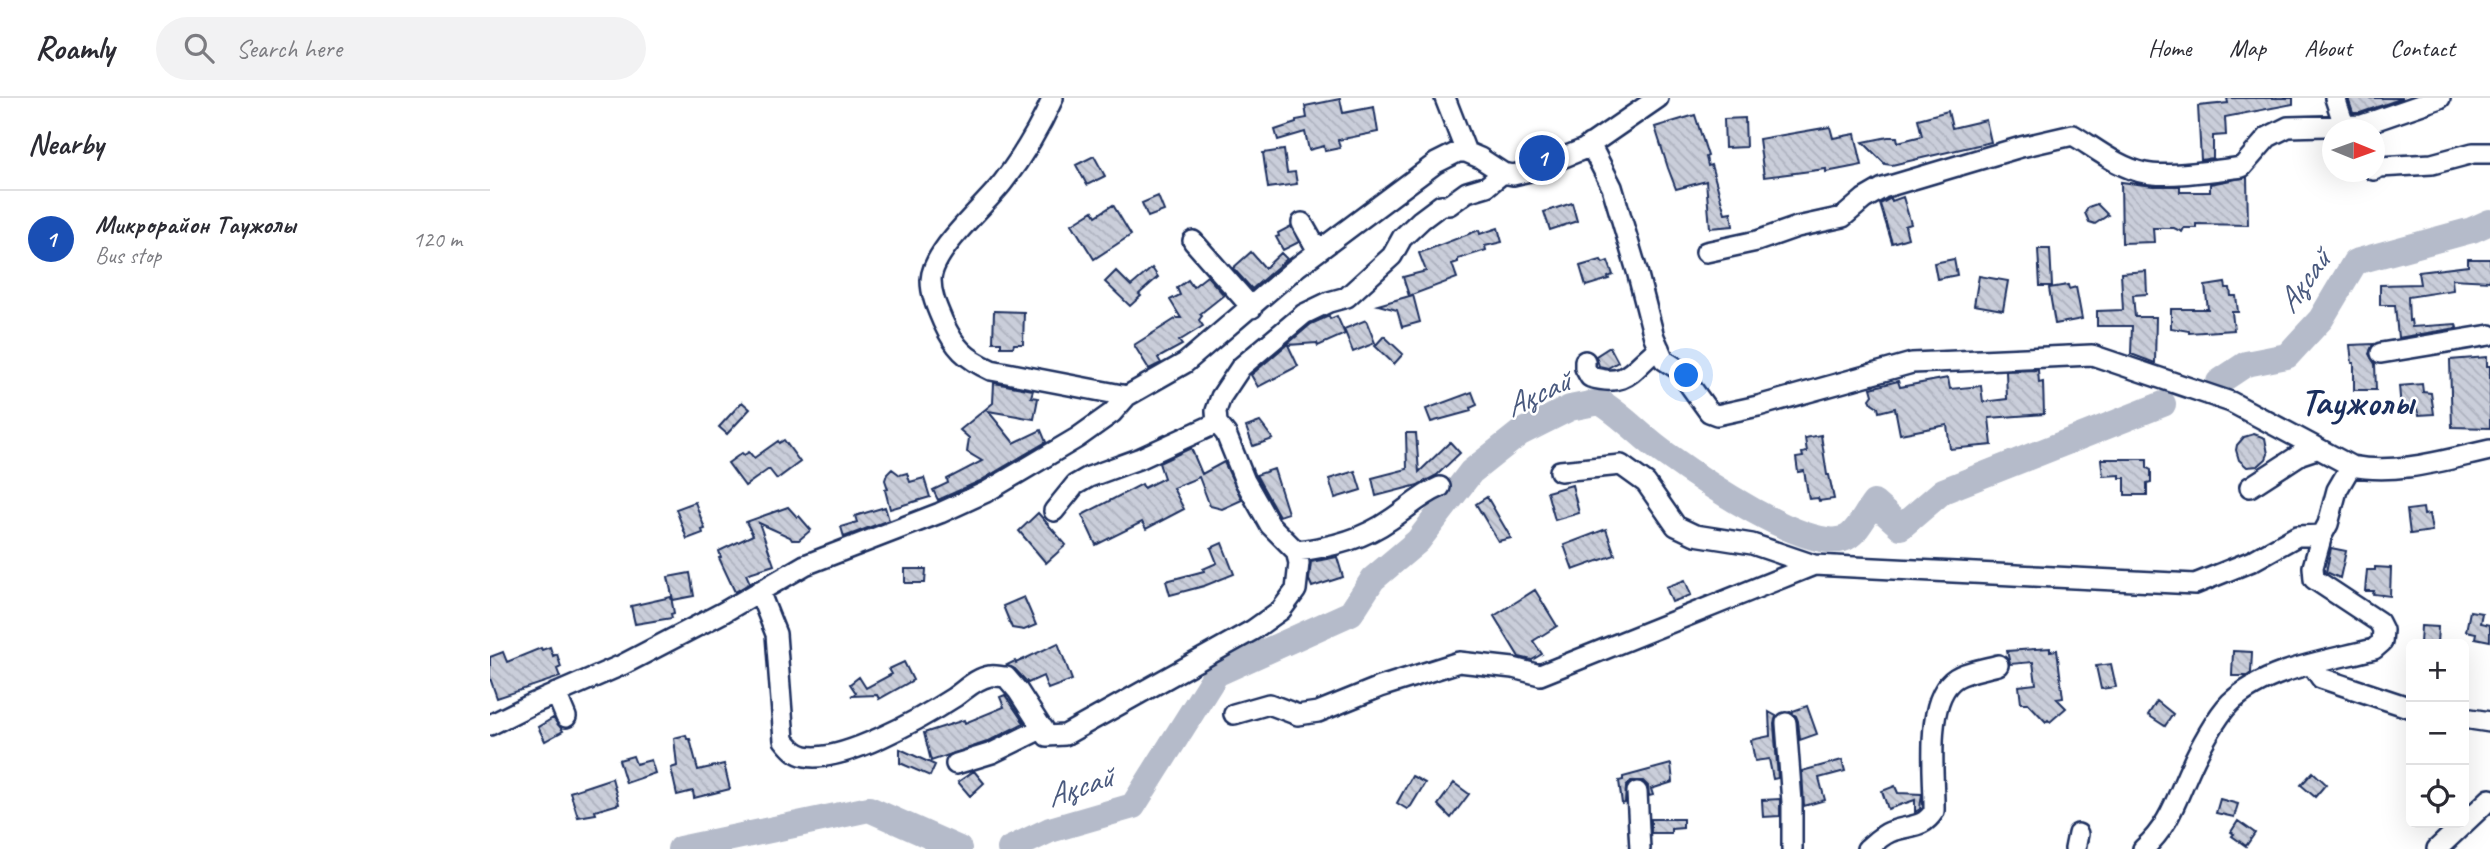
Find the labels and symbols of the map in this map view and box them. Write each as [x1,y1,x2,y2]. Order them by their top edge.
north arrow [2322,119,2385,182]
pin: 1 [1519,132,1565,184]
water label: Ақсай [2267,237,2344,321]
water label: Ақсай [1498,358,1582,426]
your location [1669,358,1703,392]
district label: Таужолы [2300,378,2417,425]
water label: Ақсай [1041,754,1124,817]

